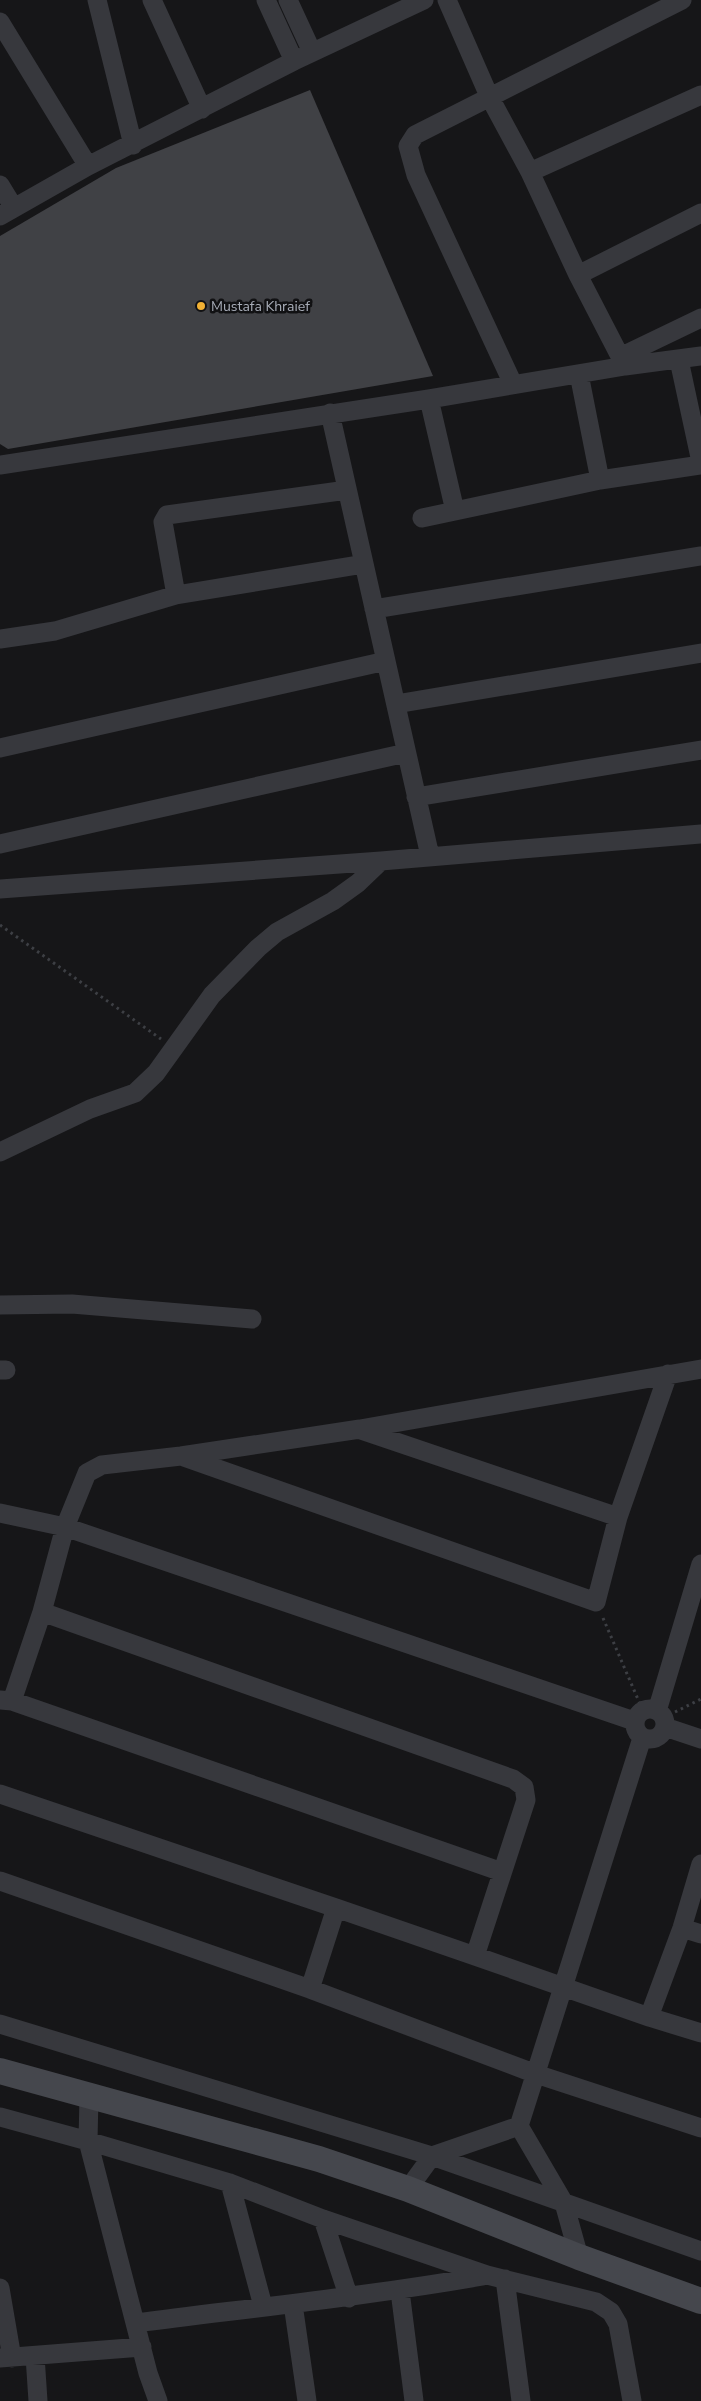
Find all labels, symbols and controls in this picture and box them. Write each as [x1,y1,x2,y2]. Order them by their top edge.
place label: Mustafa Khraief [211,297,310,316]
marker: Mustafa Khraief [195,300,207,312]

